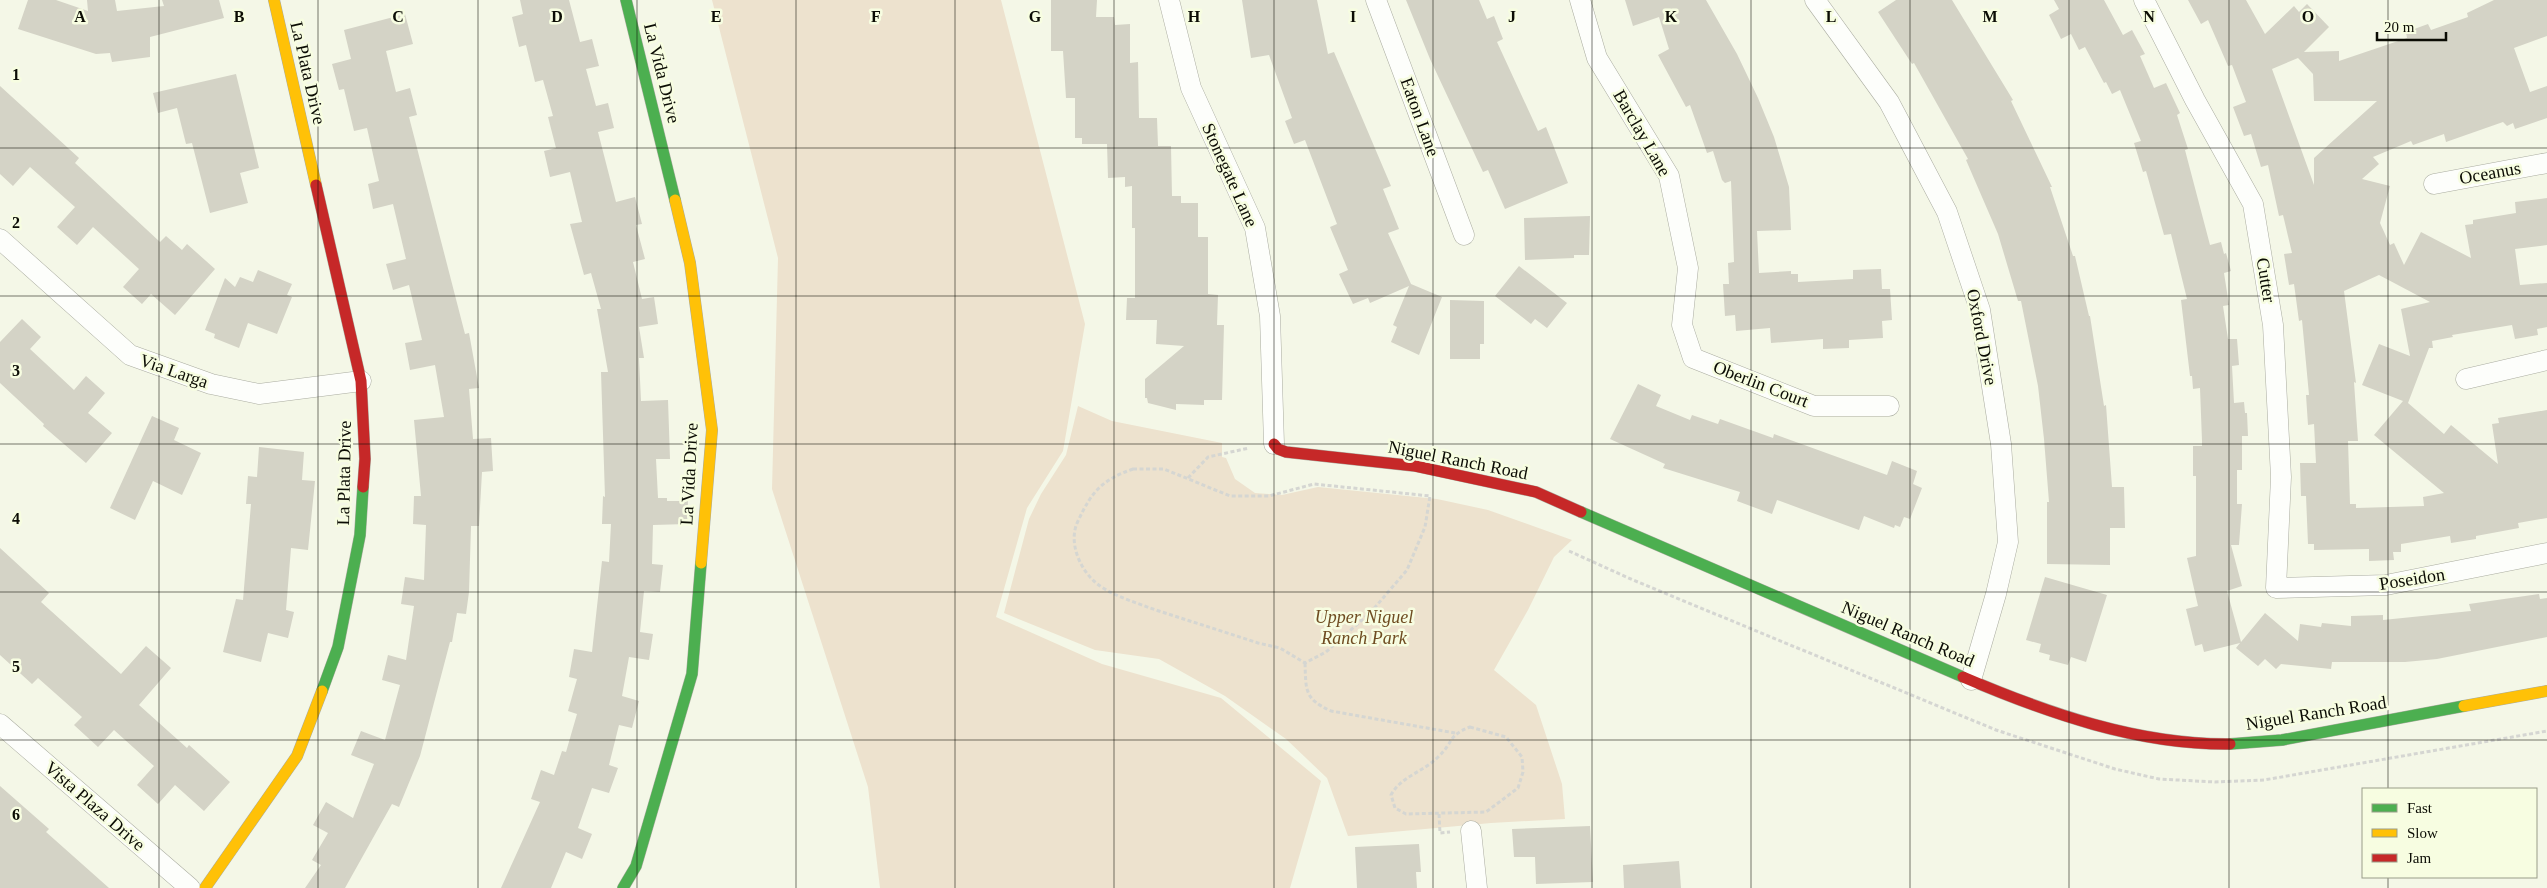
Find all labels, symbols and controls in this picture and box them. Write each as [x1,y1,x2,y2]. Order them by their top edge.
text: A [74,8,86,25]
text: B [234,8,245,25]
text: C [392,8,404,25]
text: D [551,8,563,25]
text: E [711,8,721,25]
text: F [871,8,881,25]
text: G [1029,8,1042,25]
text: H [1188,8,1201,25]
text: I [1350,8,1356,25]
text: J [1508,8,1516,25]
text: K [1665,8,1678,25]
text: L [1826,8,1836,25]
text: M [1982,8,1998,25]
text: N [2143,8,2155,25]
text: O [2302,8,2314,25]
scale bar [2377,10,2446,42]
text: 20 m [2384,19,2415,35]
street label: La Plata Drive [286,20,330,126]
street label: La Vida Drive [640,21,684,125]
text: 1 [12,66,20,83]
street label: Eaton Lane [1397,75,1444,159]
street label: Barclay Lane [1609,86,1675,180]
street label: Stonegate Lane [1198,120,1262,230]
street label: Oceanus [2458,158,2522,188]
text: 2 [12,214,20,231]
street label: Cutter [2253,256,2279,304]
street label: Oxford Drive [1963,287,2001,387]
street label: Via Larga [137,350,211,392]
street label: Oberlin Court [1711,357,1811,411]
text: 3 [12,362,20,379]
street label: La Plata Drive [333,420,355,526]
street label: La Vida Drive [676,422,702,526]
street label: Niguel Ranch Road [1386,437,1530,483]
text: 4 [12,510,20,527]
street label: Poseidon [2378,564,2446,594]
street label: Niguel Ranch Road [1839,597,1977,671]
park label: Upper Niguel Ranch Park [1315,607,1413,648]
text: 5 [12,658,20,675]
street label: Niguel Ranch Road [2244,692,2388,734]
street label: Vista Plaza Drive [41,757,149,855]
legend [2362,788,2537,878]
text: Fast [2407,800,2433,816]
text: 6 [12,806,20,823]
text: Slow [2407,825,2438,841]
text: Jam [2407,850,2431,866]

